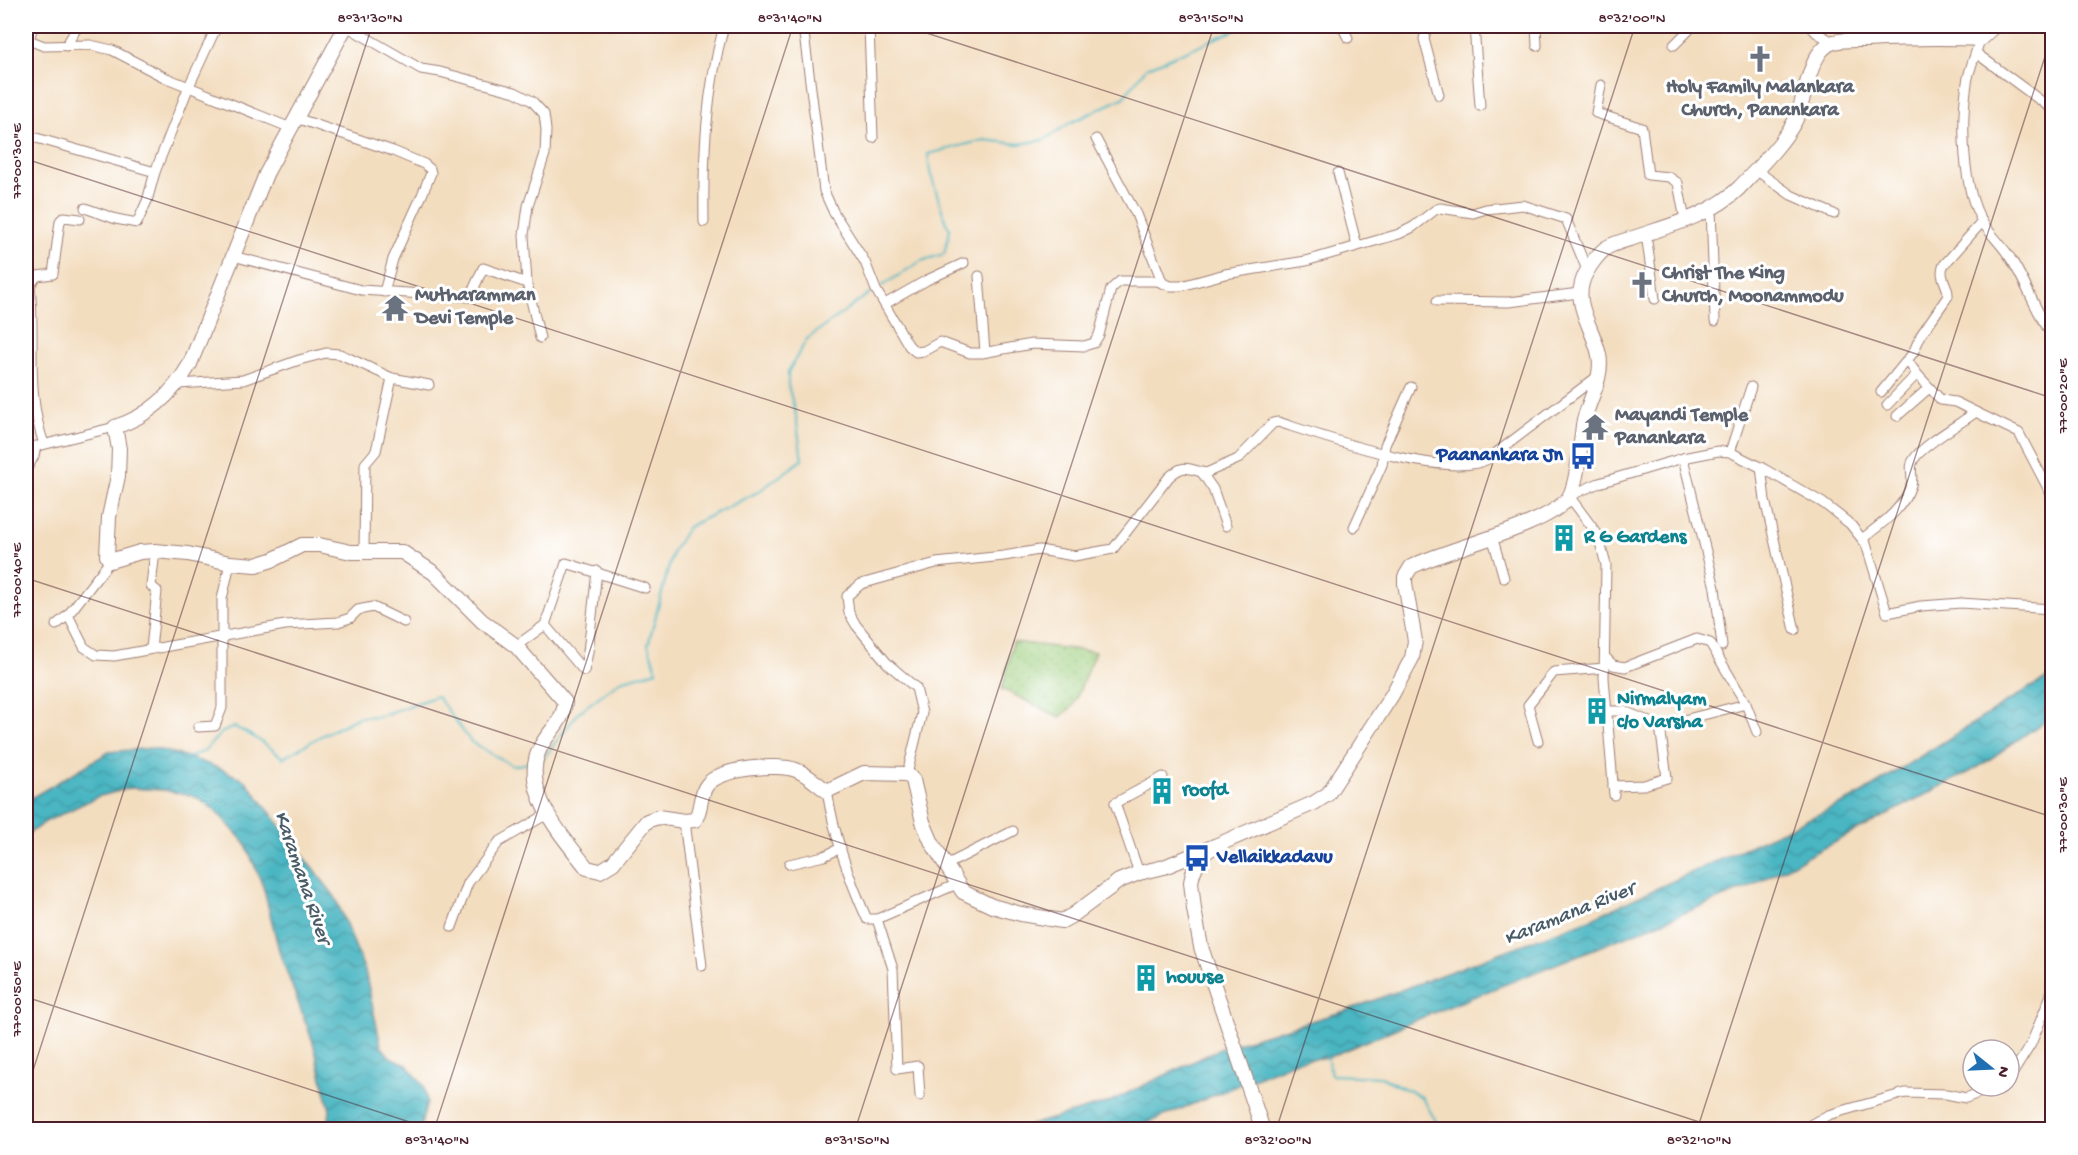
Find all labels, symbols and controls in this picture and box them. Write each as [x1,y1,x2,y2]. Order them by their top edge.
text: 8°31'30"N [338,10,403,28]
text: 8°31'40"N [758,10,822,28]
text: 8°31'50"N [1178,10,1244,28]
text: 8°32'00"N [1599,10,1666,28]
church icon: Holy Family Malankara Church, Panankara [1745,44,1775,74]
place label: Holy Family Malankara Church, Panankara [1666,77,1855,123]
text: 77°00'30"E [9,123,27,200]
place label: Christ The King Church, Moonammodu [1661,263,1844,309]
church icon: Christ The King Church, Moonammodu [1627,270,1657,300]
place label: Mutharamman Devi Temple [413,285,536,331]
temple icon: Mutharamman Devi Temple [380,293,410,323]
text: 77°00'20"E [2055,358,2073,434]
place label: Mayandi Temple Panankara [1614,405,1749,451]
temple icon: Mayandi Temple Panankara [1580,412,1610,442]
bus stop icon: Paanankara Jn [1568,441,1598,471]
place label: Paanankara Jn [1436,445,1563,468]
building icon: R G Gardens [1549,523,1579,553]
place label: R G Gardens [1583,527,1688,550]
text: 77°00'40"E [9,542,27,618]
place label: Nirmalyam c/o Varsha [1617,689,1707,735]
building icon: Nirmalyam c/o Varsha [1582,696,1612,726]
building icon: roofd [1147,776,1177,806]
text: 77°00'30"E [2055,777,2073,854]
place label: roofd [1181,780,1230,803]
water label: Karamana River [267,808,337,952]
bus stop icon: Vellaikkadavu [1182,843,1212,873]
place label: Vellaikkadavu [1216,847,1333,870]
water label: Karamana River [1501,876,1643,953]
text: 77°00'50"E [9,961,27,1038]
building icon: houuse [1131,963,1161,993]
place label: houuse [1166,967,1224,990]
north arrow [1961,1038,2021,1098]
text: N [1991,1064,2013,1080]
text: 8°31'40"N [405,1132,469,1150]
text: 8°31'50"N [824,1132,890,1150]
text: 8°32'00"N [1245,1132,1312,1150]
text: 8°32'10"N [1667,1132,1731,1150]

